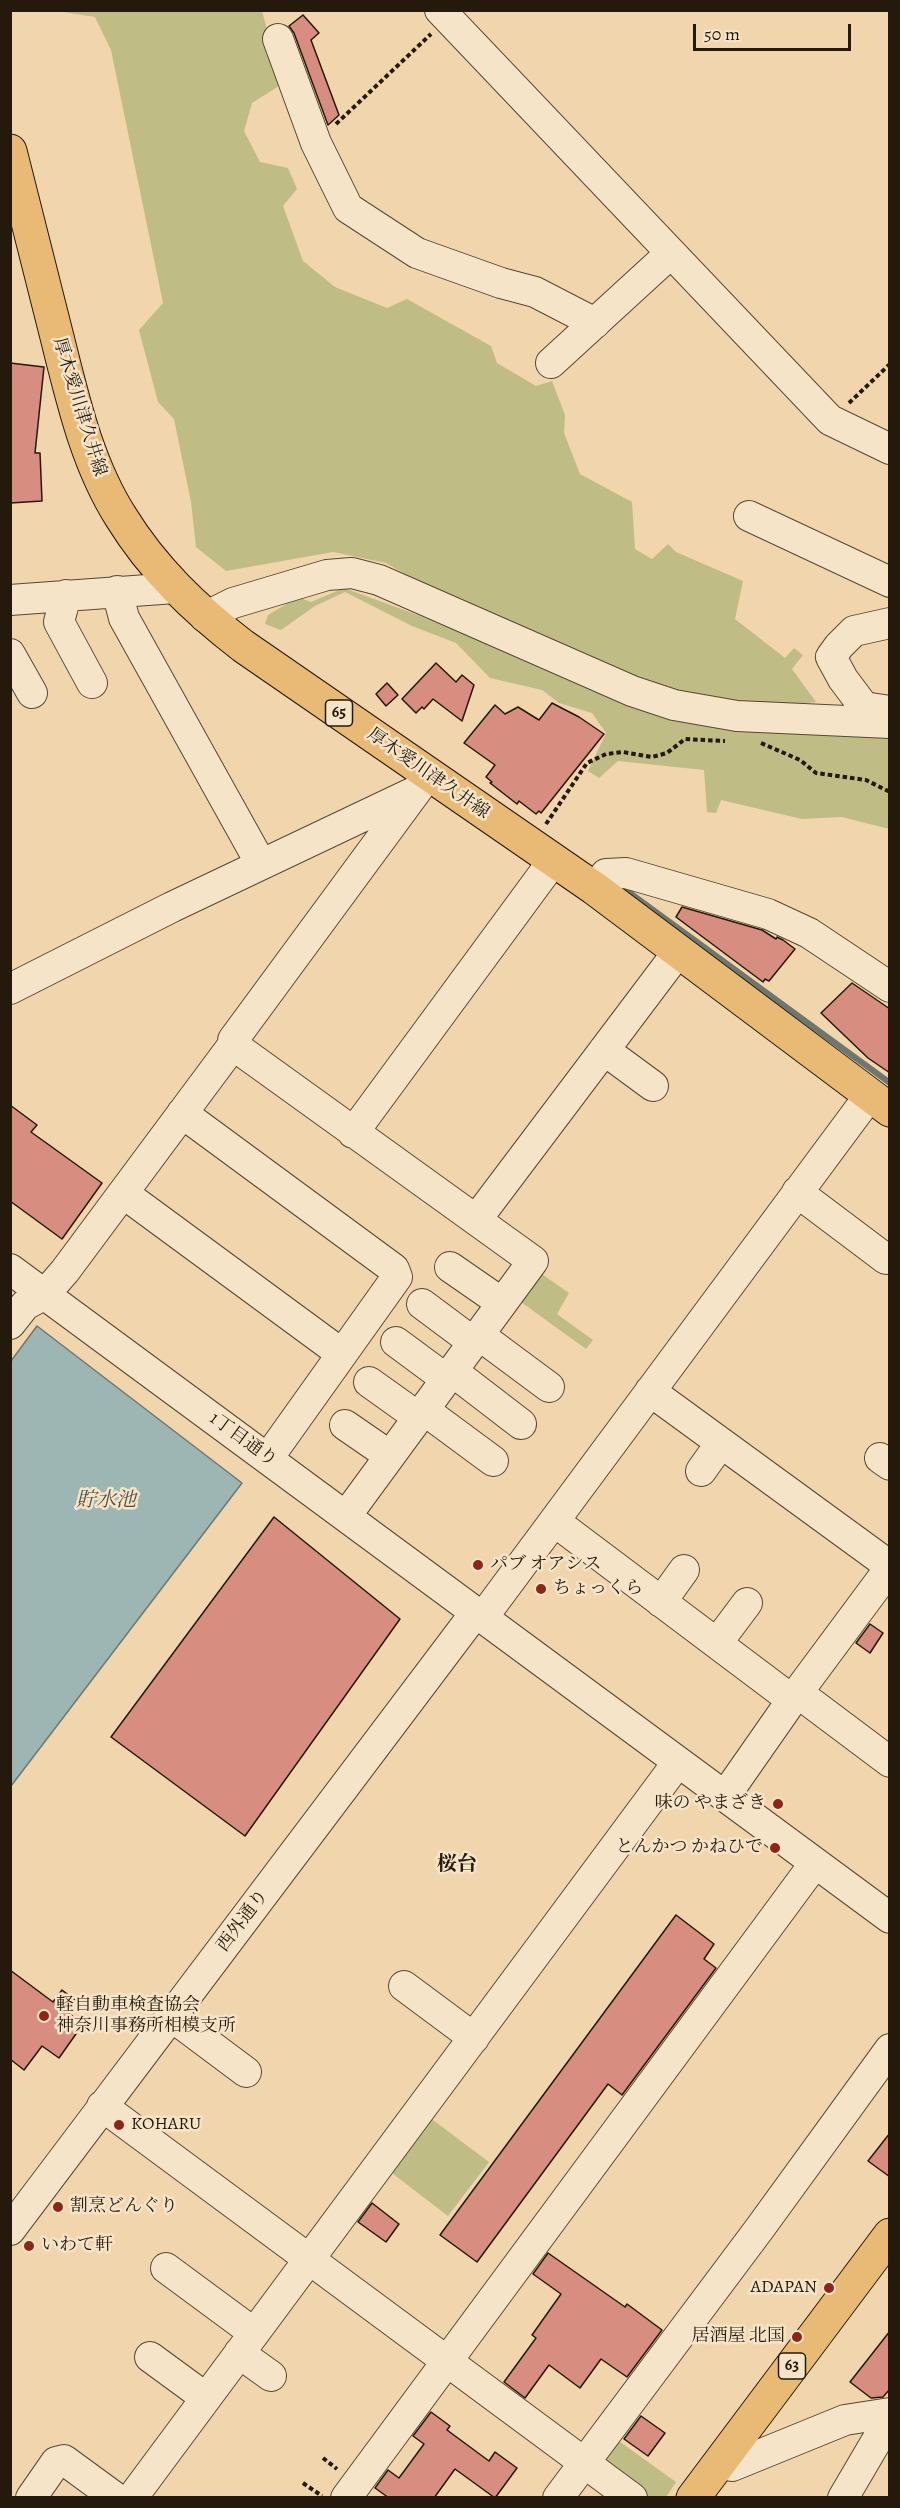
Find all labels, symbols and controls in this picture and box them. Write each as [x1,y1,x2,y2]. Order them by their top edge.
scale bar [696,12,854,50]
text: 50 m [704,22,740,46]
street label: 厚木愛川津久井線 [48,335,110,479]
road number: 65 [326,700,352,726]
street label: 厚木愛川津久井線 [363,724,493,824]
street label: 1丁目通り [205,1408,281,1472]
water label: 貯水池 [76,1489,136,1513]
place label: パブ オアシス [490,1554,602,1576]
marker: パブ オアシス [471,1558,485,1572]
place label: ちょっくら [553,1578,643,1600]
marker: ちょっくら [534,1582,548,1596]
place label: 味の やまざき [654,1793,766,1815]
marker: 味の やまざき [771,1797,785,1811]
place label: とんかつ かねひで [615,1837,763,1859]
marker: とんかつ かねひで [768,1841,782,1855]
district label: 桜台 [437,1853,477,1877]
street label: 西外通り [213,1886,273,1956]
place label: 軽自動車検査協会 神奈川事務所相模支所 [56,1995,236,2038]
marker: 軽自動車検査協会 神奈川事務所相模支所 [37,2009,51,2023]
place label: KOHARU [131,2114,201,2136]
marker: KOHARU [112,2118,126,2132]
place label: 割烹どんぐり [70,2196,178,2218]
marker: 割烹どんぐり [51,2200,65,2214]
place label: いわて軒 [41,2235,113,2257]
marker: いわて軒 [22,2239,36,2253]
place label: ADAPAN [751,2277,817,2299]
marker: ADAPAN [822,2281,836,2295]
place label: 居酒屋 北国 [691,2326,785,2348]
marker: 居酒屋 北国 [790,2330,804,2344]
road number: 63 [778,2353,806,2379]

